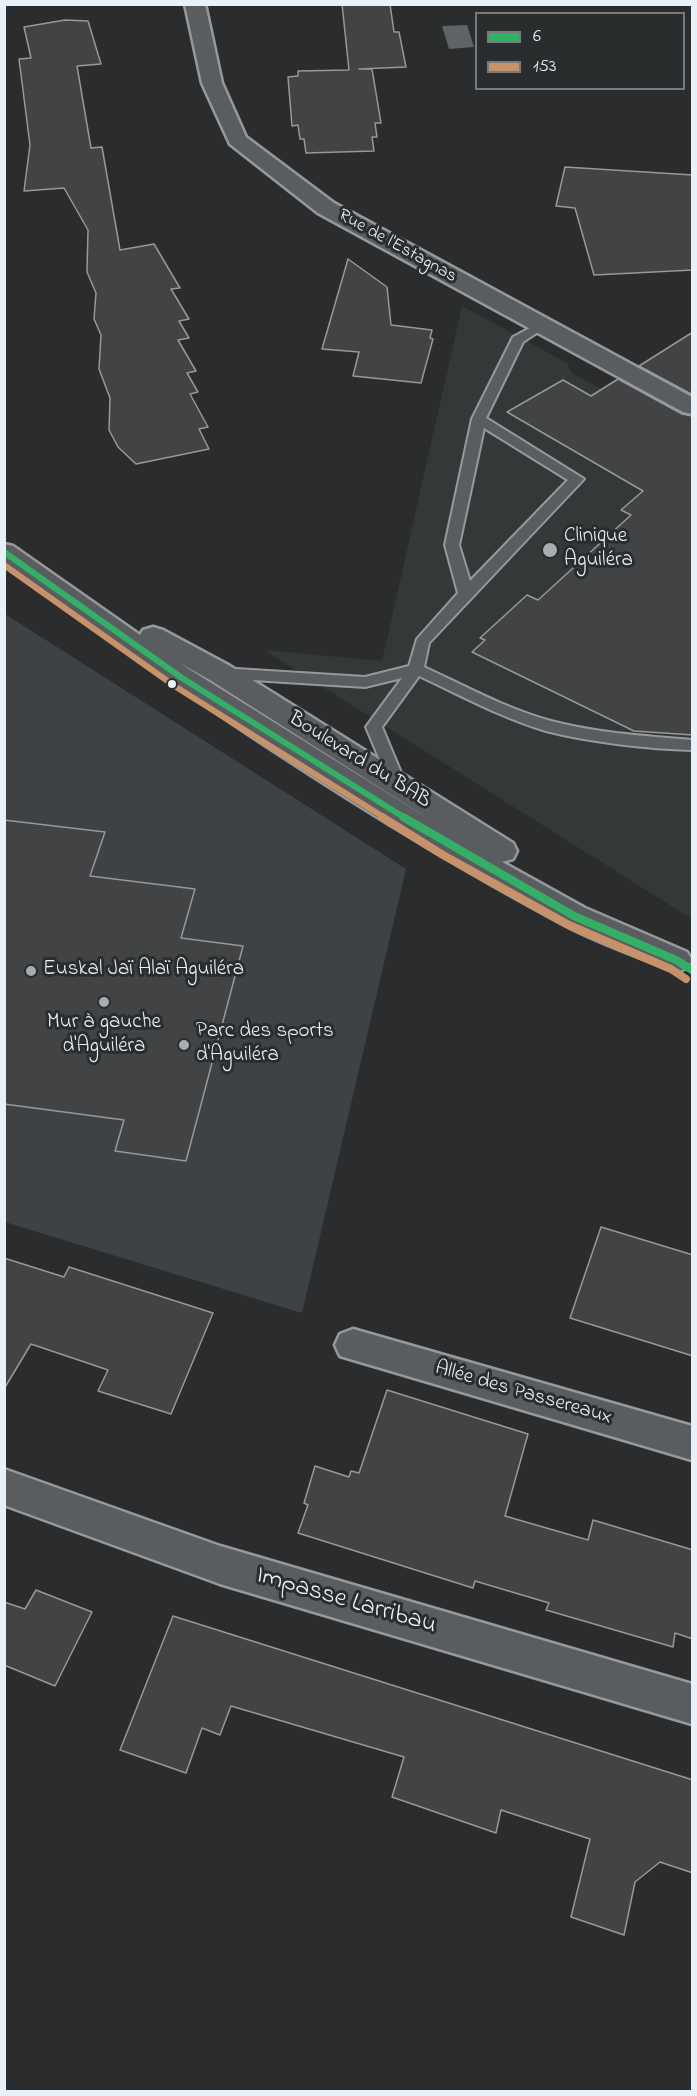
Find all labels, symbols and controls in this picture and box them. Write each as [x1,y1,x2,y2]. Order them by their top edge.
legend [475,12,685,90]
text: 6 [533,24,541,50]
text: 153 [533,54,556,80]
street label: Rue de l'Estagnas [334,206,460,288]
place label: Clinique Aguiléra [564,525,633,575]
marker: Clinique Aguiléra [541,541,559,559]
unlabelled marker [166,678,178,690]
street label: Boulevard du BAB [283,707,435,815]
place label: Euskal Jaï Alaï Aguiléra [43,958,244,984]
marker: Euskal Jaï Alaï Aguiléra [24,964,38,978]
marker: Mur à gauche d'Aguiléra [97,995,111,1009]
place label: Mur à gauche d'Aguiléra [47,1011,161,1061]
place label: Parc des sports d'Aguiléra [196,1020,334,1070]
marker: Parc des sports d'Aguiléra [177,1038,191,1052]
street label: Allée des Passereaux [432,1357,614,1431]
street label: Impasse Larribau [252,1561,440,1643]

